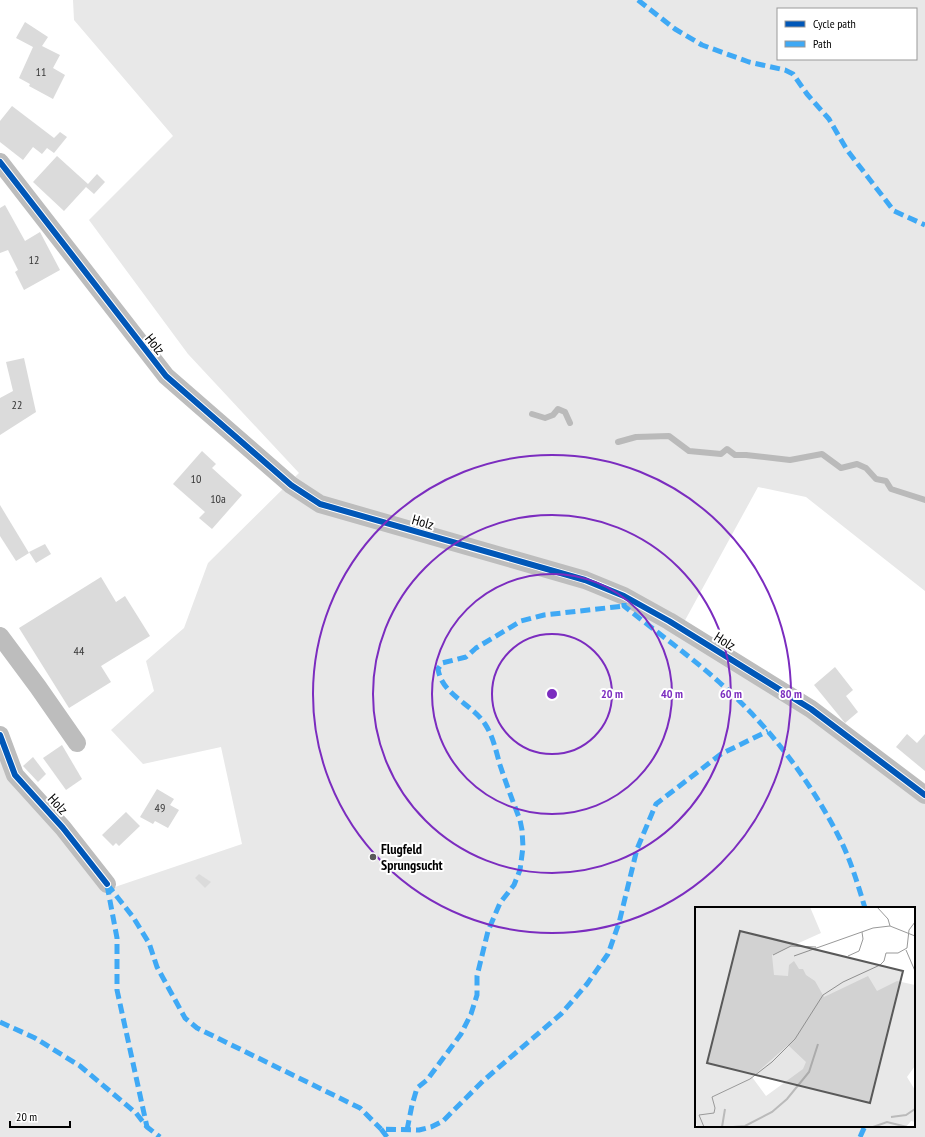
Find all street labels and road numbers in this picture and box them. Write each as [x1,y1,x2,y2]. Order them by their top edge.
street label: Holz [141,330,169,358]
street label: Holz [410,510,436,534]
street label: Holz [711,628,739,654]
street label: Holz [44,790,72,818]

